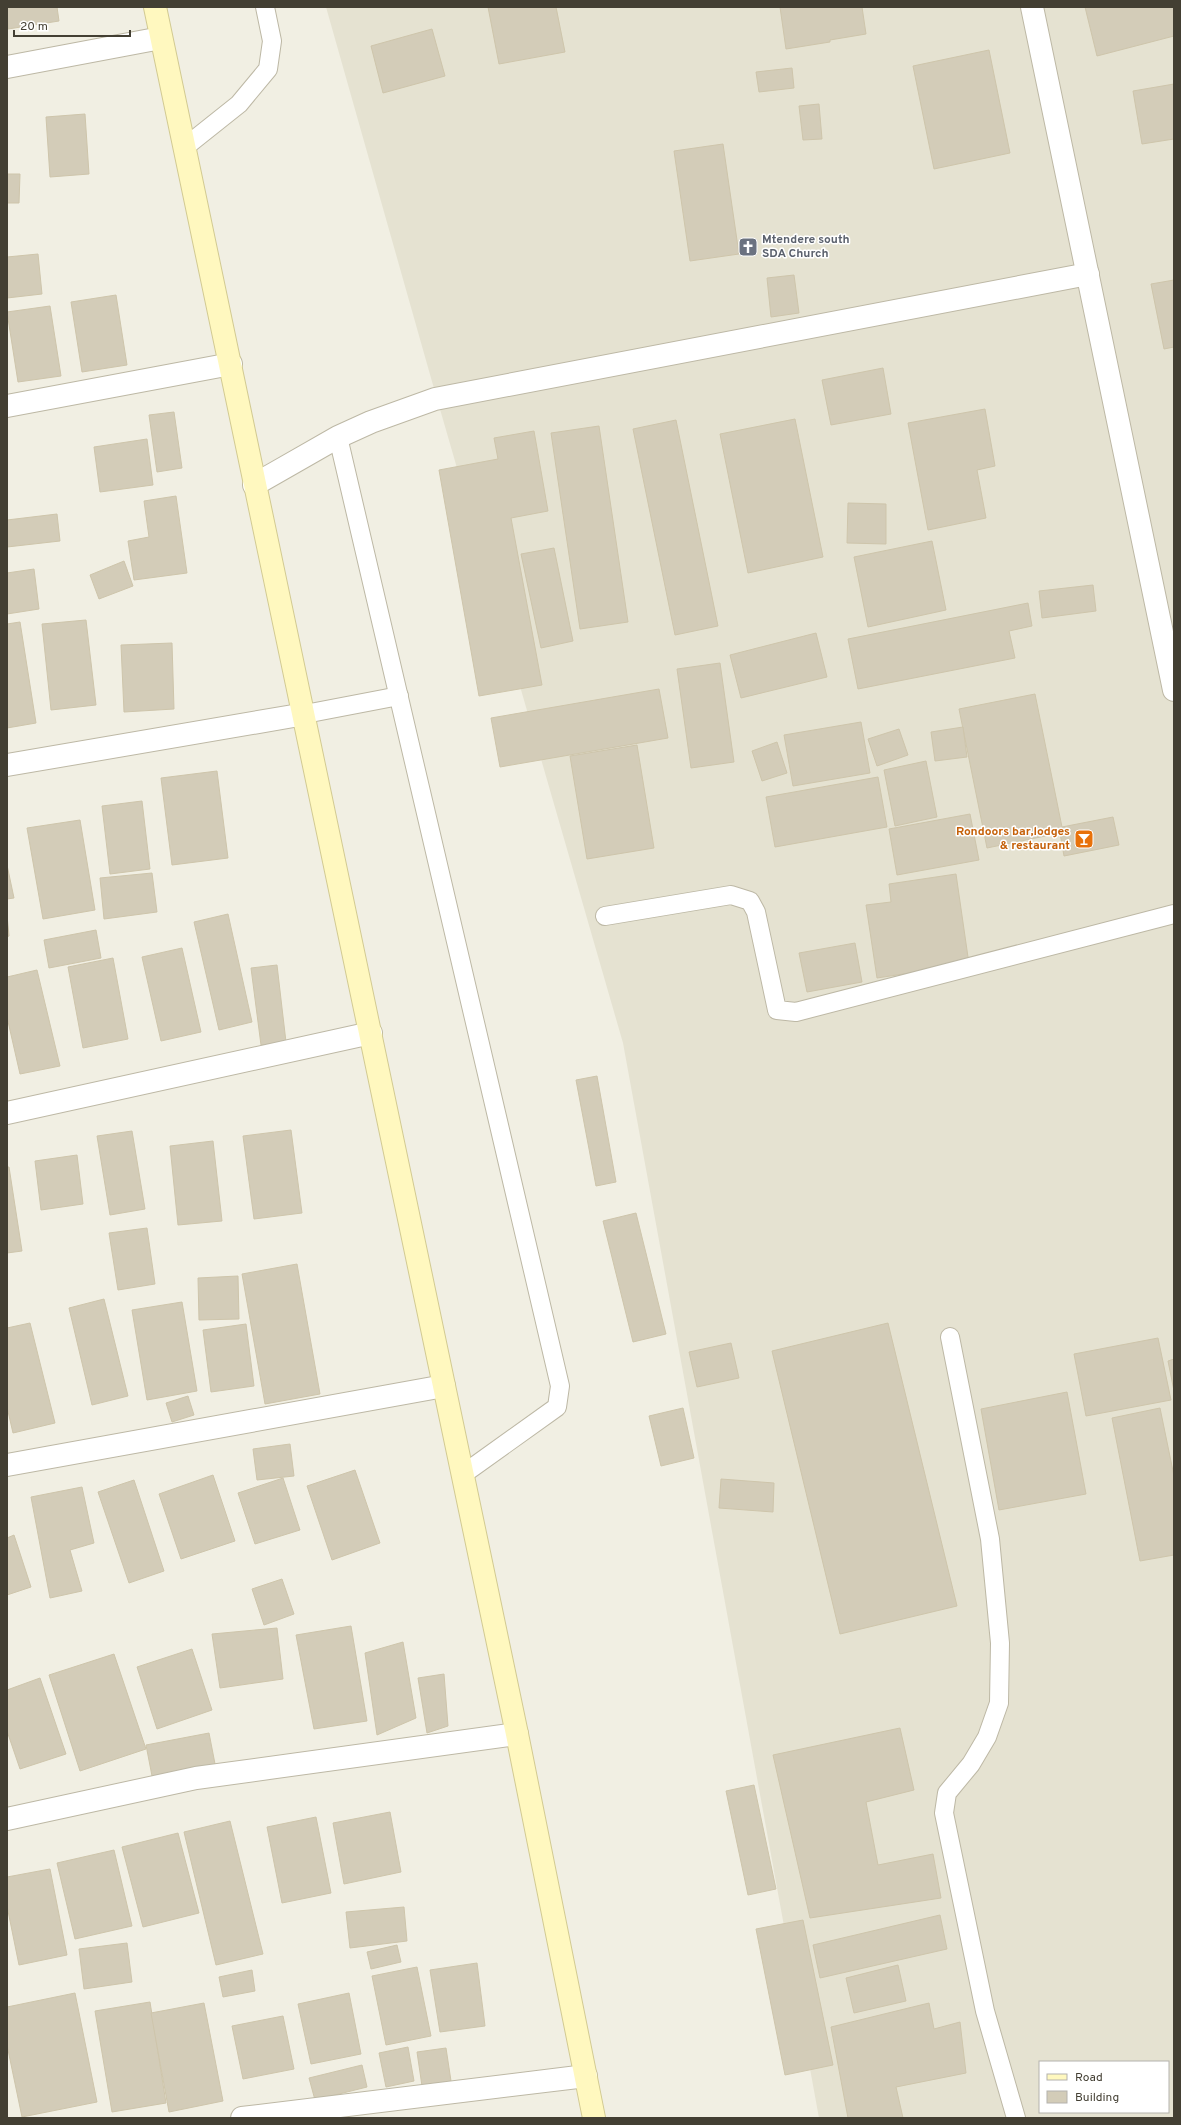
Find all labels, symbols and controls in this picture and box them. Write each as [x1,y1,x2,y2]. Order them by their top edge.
scale bar [14,12,130,38]
text: 20 m [20,19,48,35]
place label: Mtendere south SDA Church [762,232,850,262]
church icon: Mtendere south SDA Church [737,236,759,258]
place label: Rondoors bar,lodges & restaurant [956,824,1070,854]
bar icon: Rondoors bar,lodges & restaurant [1073,828,1095,850]
legend [1039,2061,1169,2113]
text: Road [1075,2070,1103,2086]
text: Building [1075,2090,1119,2106]

